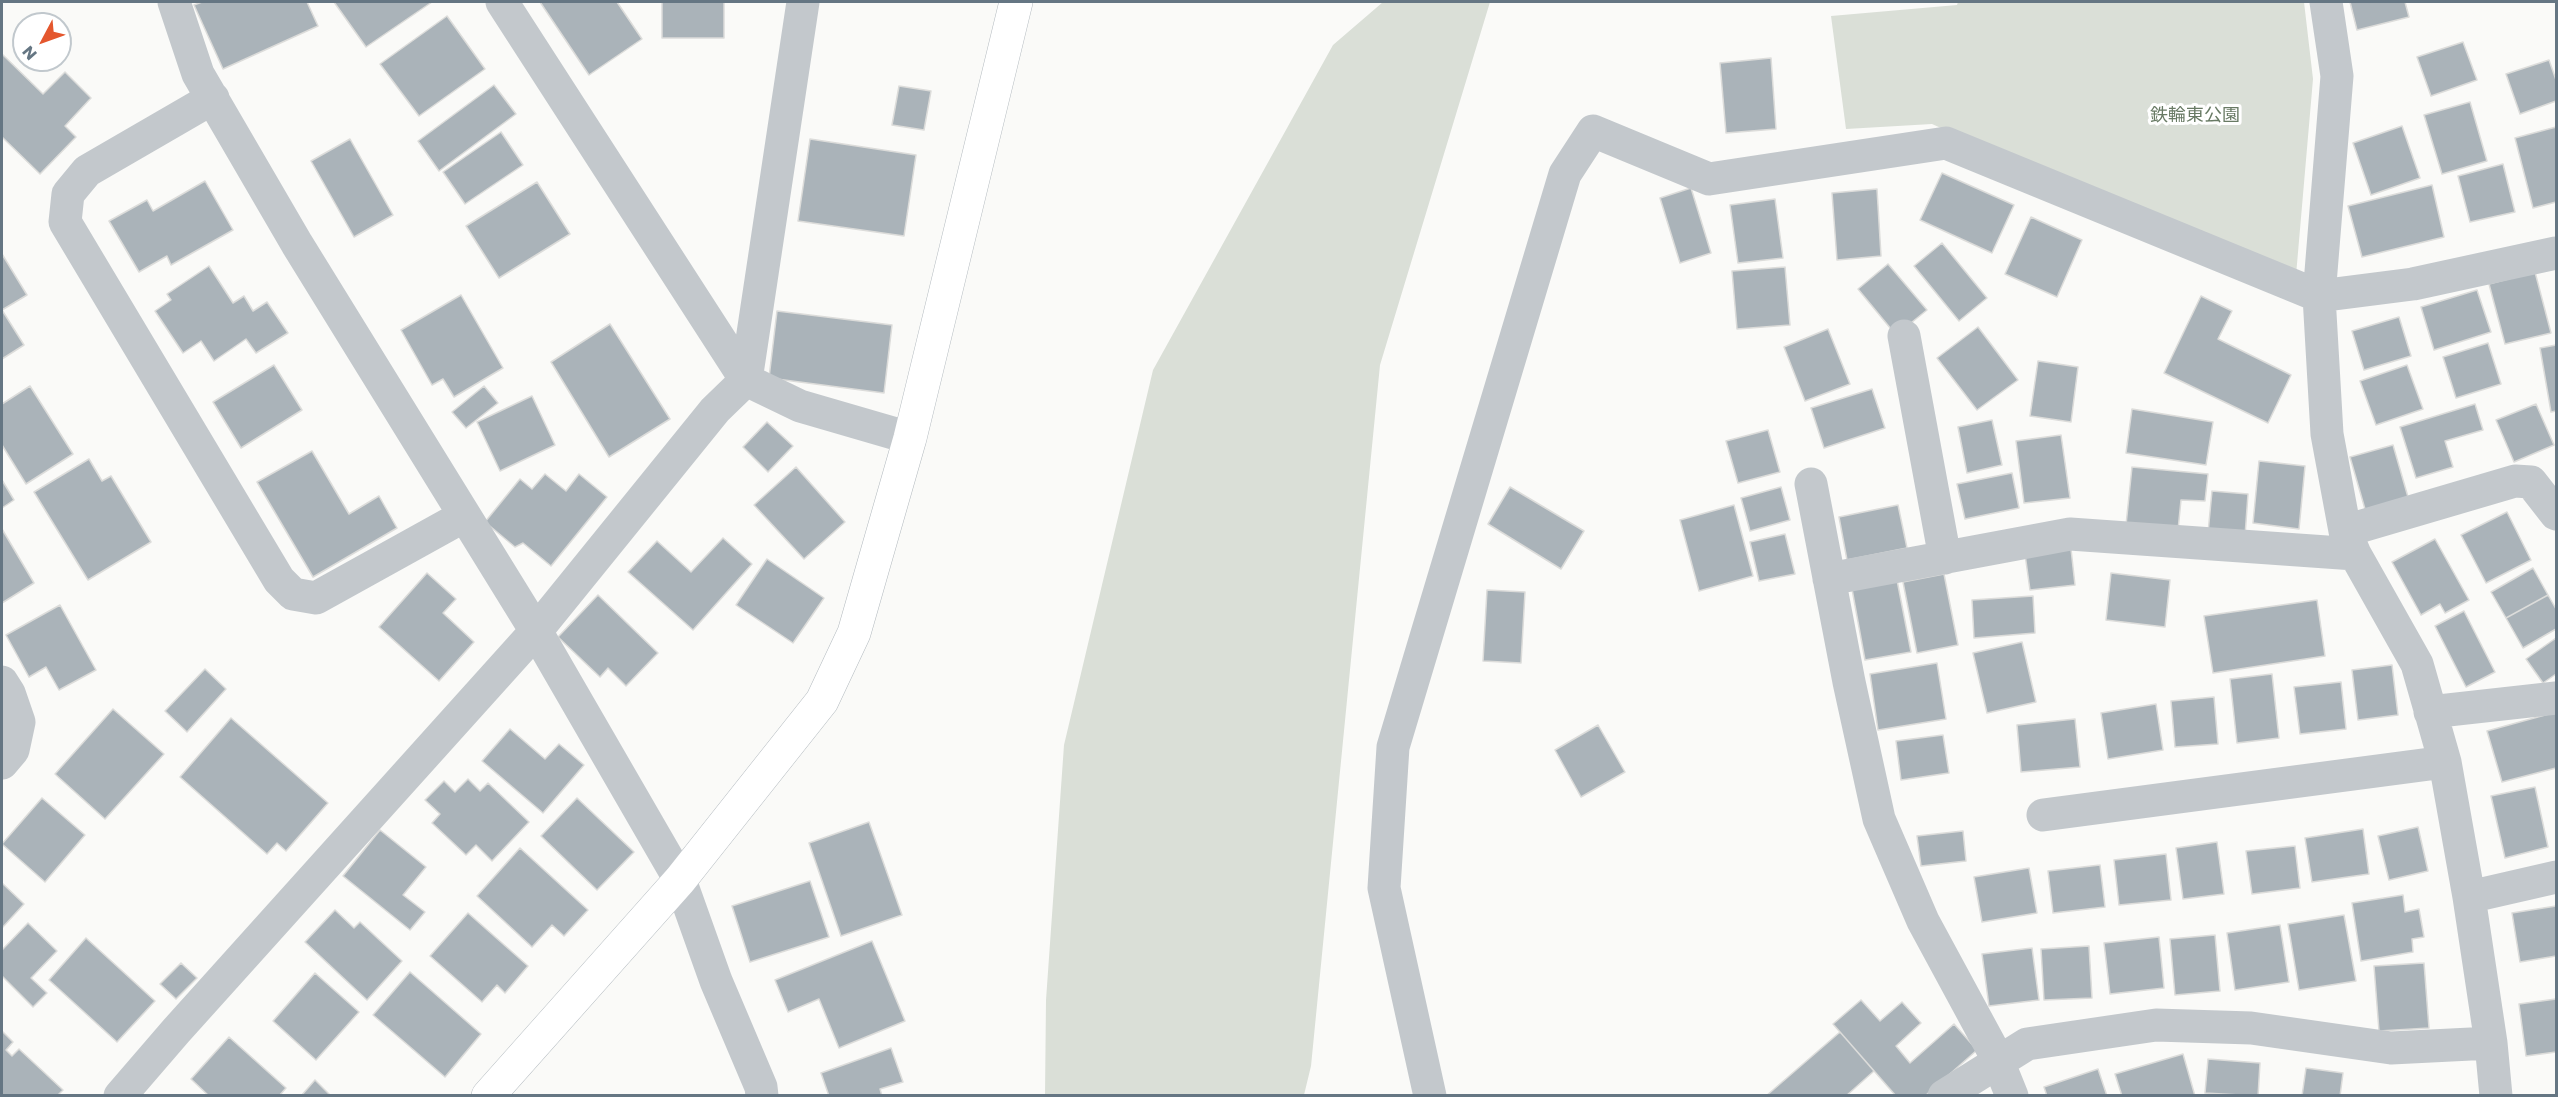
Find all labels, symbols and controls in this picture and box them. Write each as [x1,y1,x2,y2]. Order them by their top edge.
north arrow [12,12,72,72]
text: N [17,41,42,65]
park label: 鉄輪東公園 [2150,105,2240,127]

